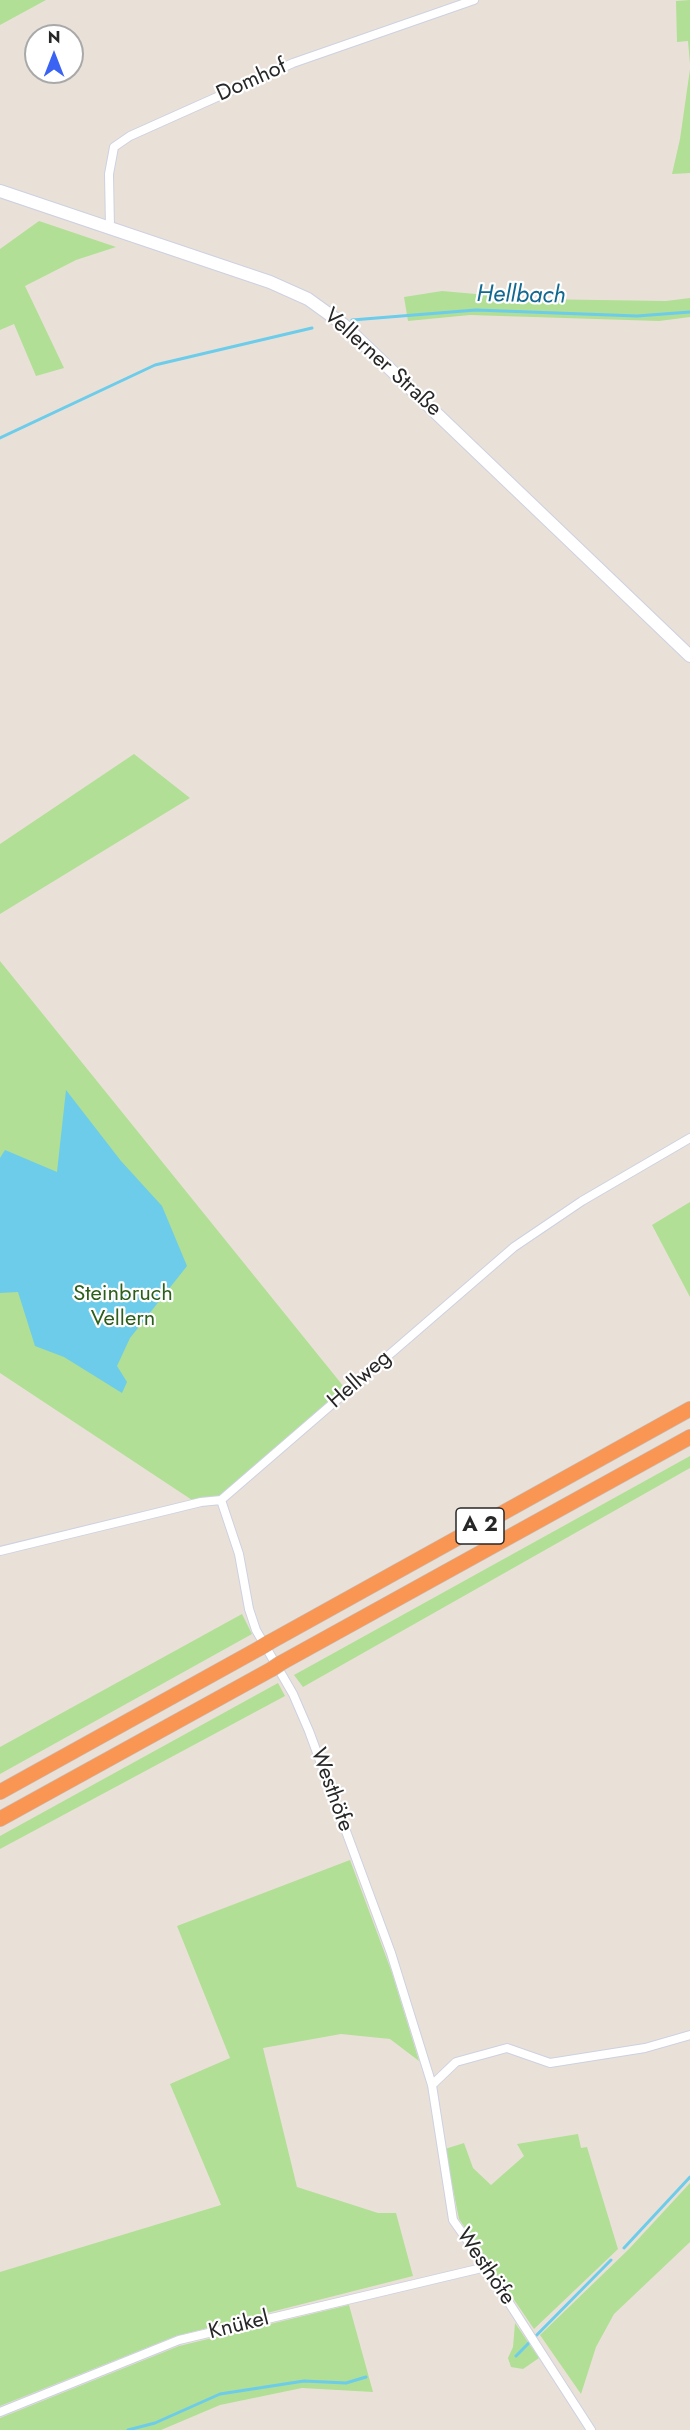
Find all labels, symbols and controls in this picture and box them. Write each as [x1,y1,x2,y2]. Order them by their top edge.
north arrow [24,24,84,84]
text: N [48,26,60,49]
street label: Domhof [213,54,291,108]
water label: Hellbach [476,281,566,311]
street label: Vellerner Straße [318,303,446,423]
park label: Steinbruch Vellern [73,1282,173,1334]
street label: Hellweg [323,1345,397,1415]
road number: A 2 [456,1508,504,1544]
street label: Westhöfe [304,1745,358,1835]
street label: Westhöfe [450,2224,520,2310]
street label: Knükel [206,2306,272,2346]

